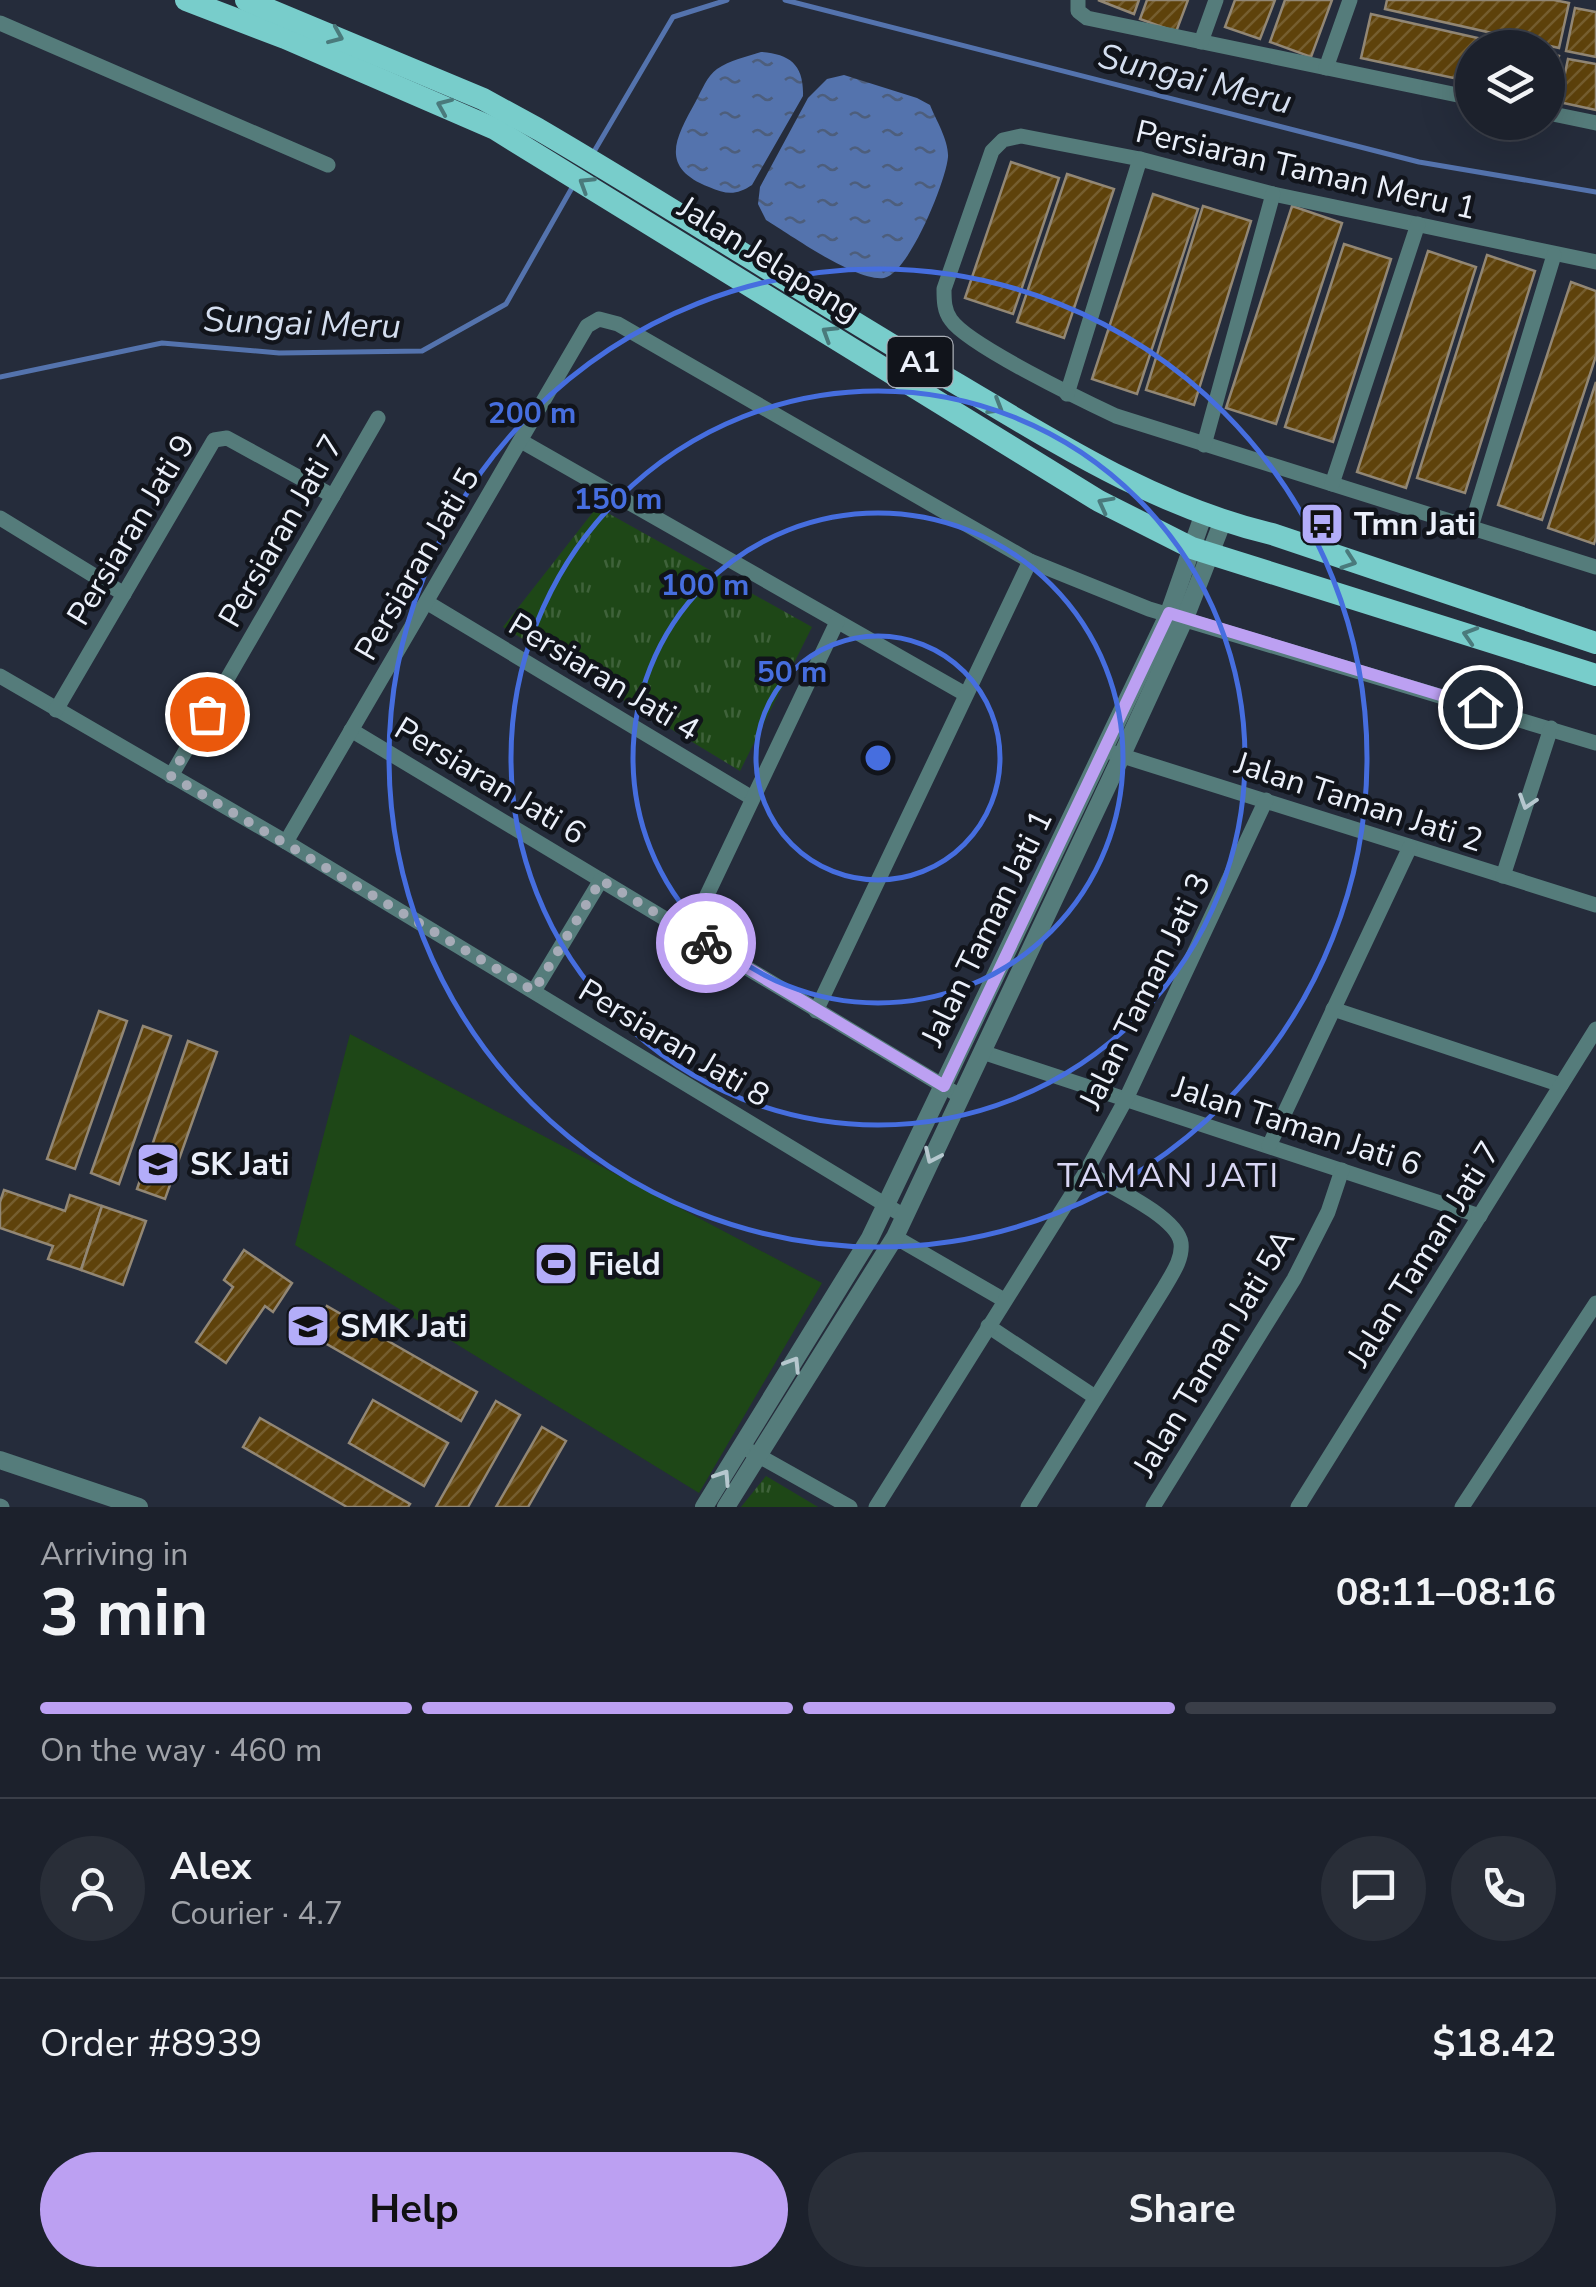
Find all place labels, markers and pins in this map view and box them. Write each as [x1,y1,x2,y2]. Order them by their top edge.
bus stop icon: Tmn Jati [1299,501,1345,547]
place label: Tmn Jati [1354,503,1476,546]
pin [1438,665,1523,750]
pin [165,672,250,757]
centre of rings [860,740,896,776]
school or university icon: SK Jati [135,1141,181,1187]
place label: SK Jati [190,1143,289,1186]
sports icon: Field [533,1241,579,1287]
place label: Field [588,1243,661,1286]
school or university icon: SMK Jati [285,1303,331,1349]
place label: SMK Jati [340,1305,467,1348]

